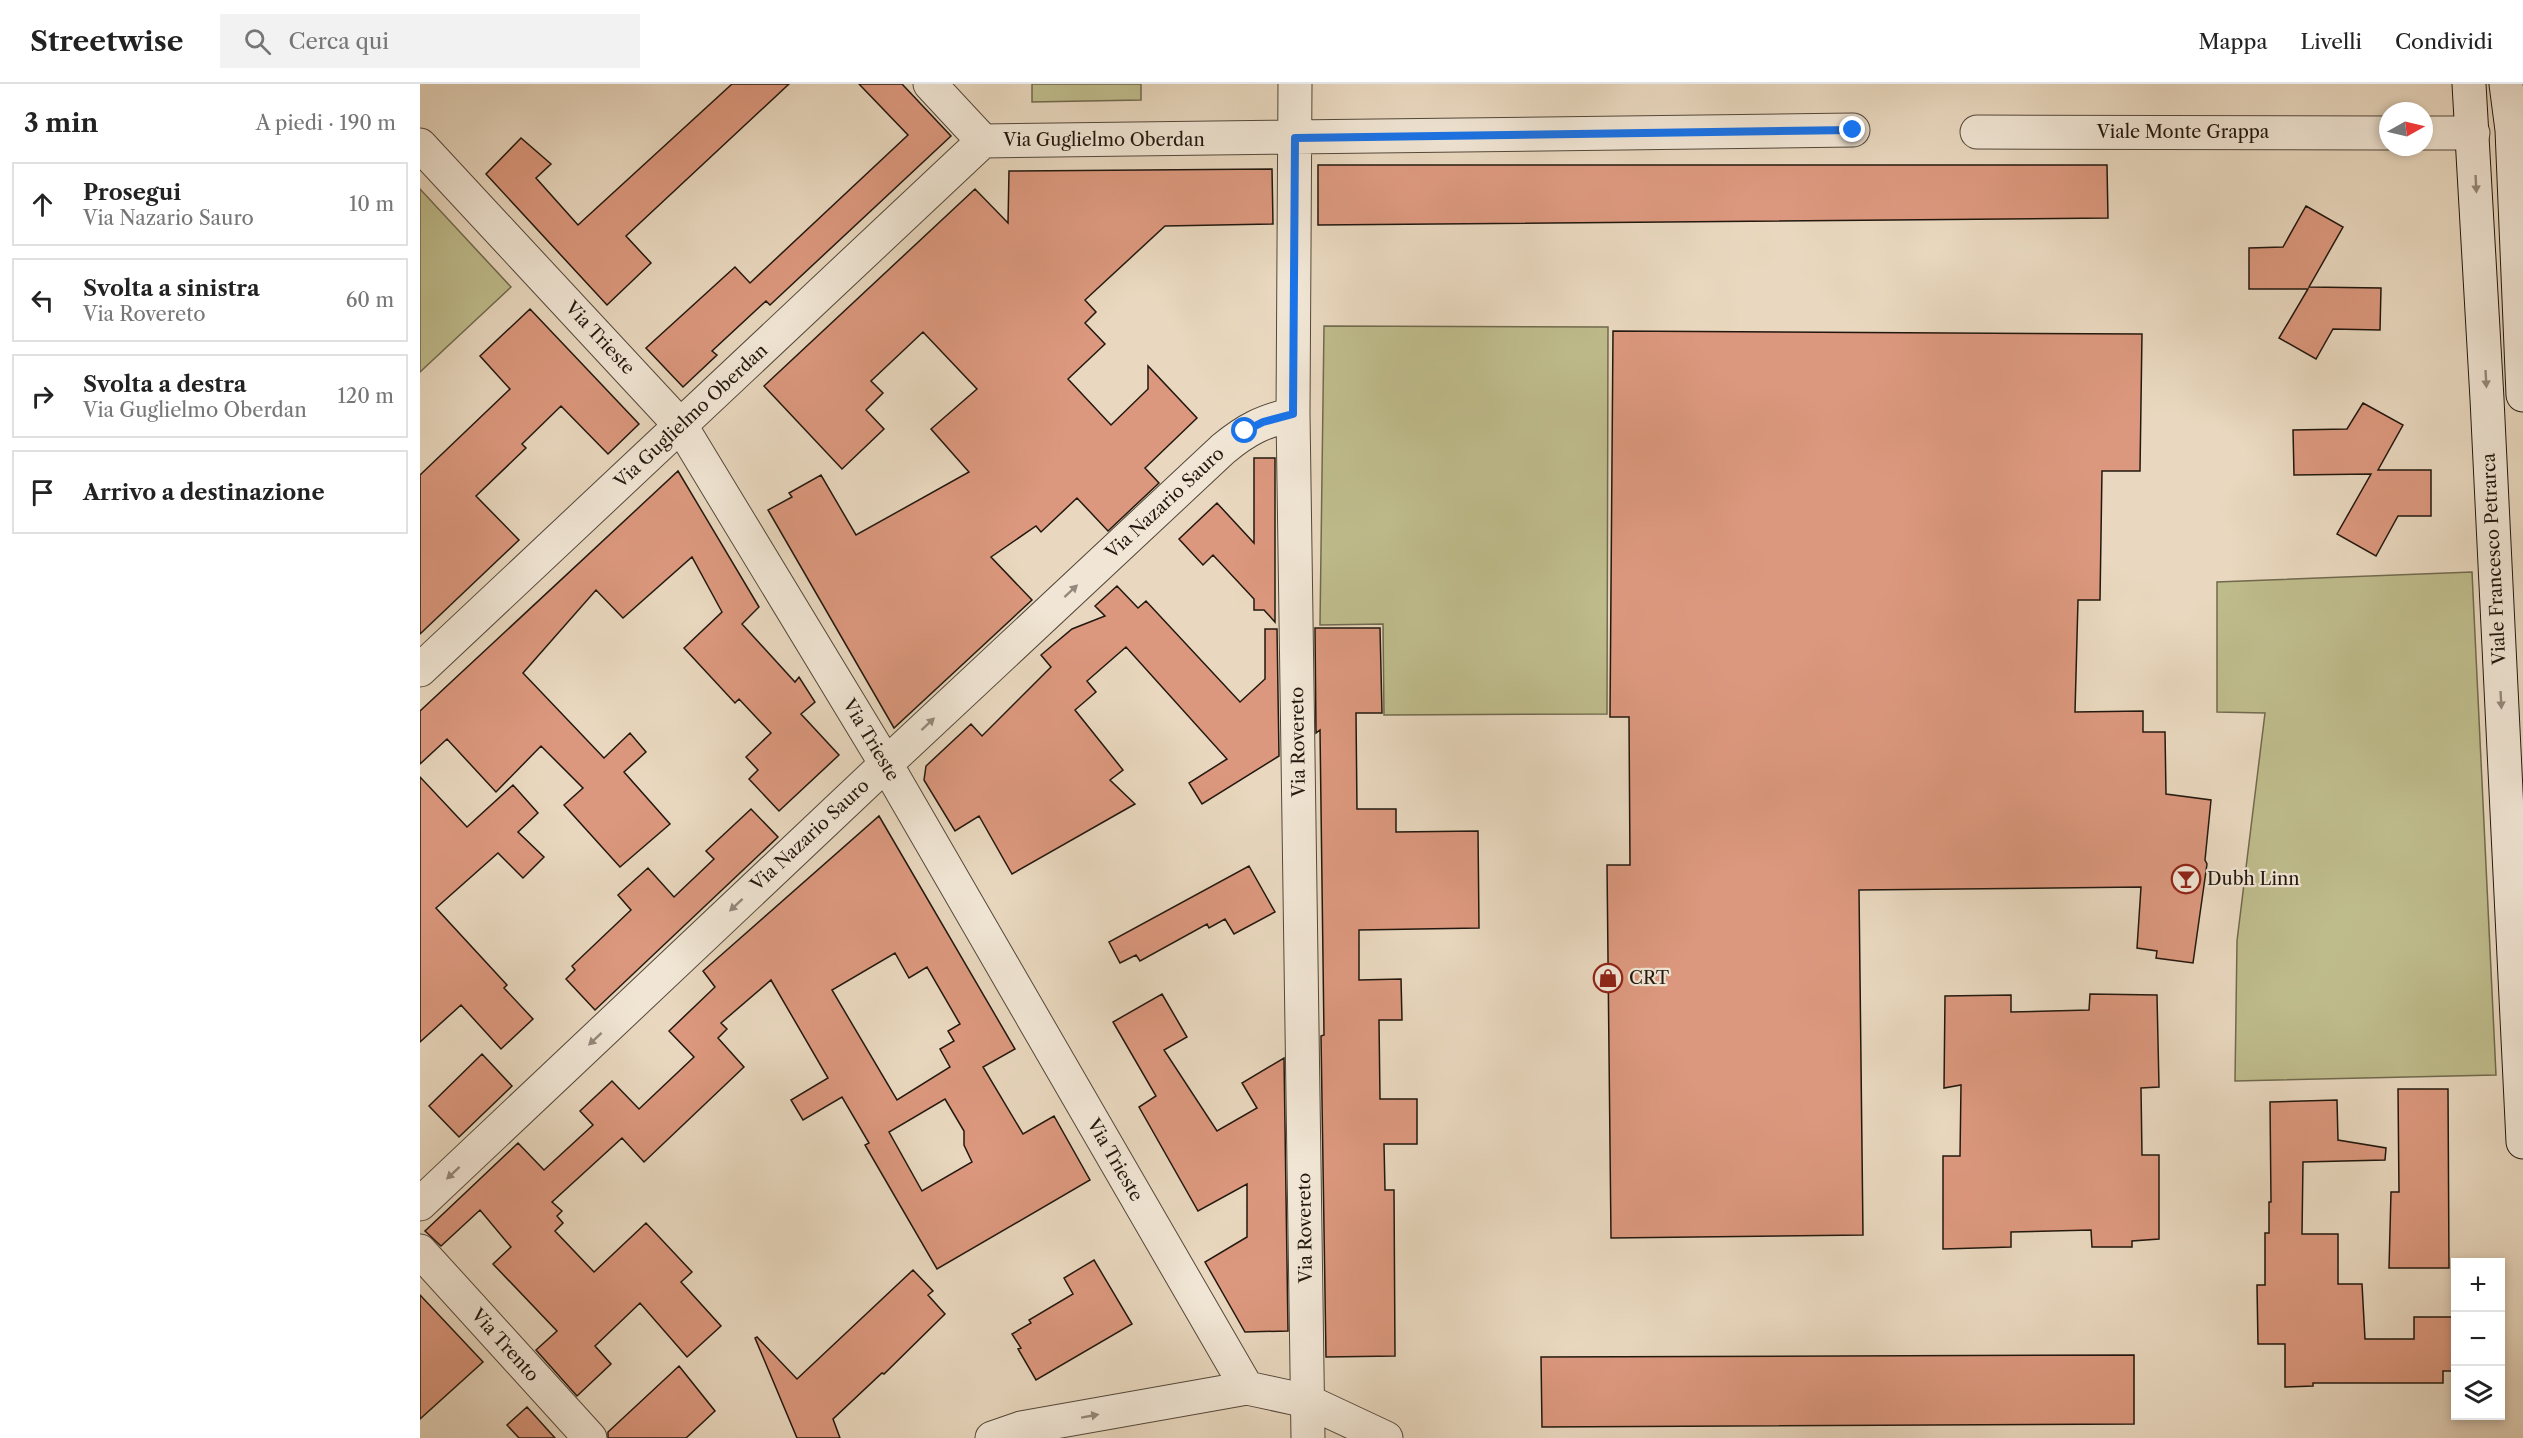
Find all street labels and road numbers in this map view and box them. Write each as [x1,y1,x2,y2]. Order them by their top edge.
street label: Viale Monte Grappa [2096,121,2270,143]
street label: Via Guglielmo Oberdan [1002,129,1205,151]
street label: Via Trieste [560,296,639,379]
street label: Via Guglielmo Oberdan [609,339,772,493]
street label: Via Nazario Sauro [1101,443,1229,564]
street label: Viale Francesco Petrarca [2477,452,2511,666]
street label: Via Rovereto [1286,687,1310,798]
street label: Via Trieste [837,694,904,785]
street label: Via Nazario Sauro [746,775,874,896]
street label: Via Trieste [1082,1114,1147,1205]
street label: Via Rovereto [1293,1173,1317,1284]
street label: Via Trento [466,1303,543,1386]

